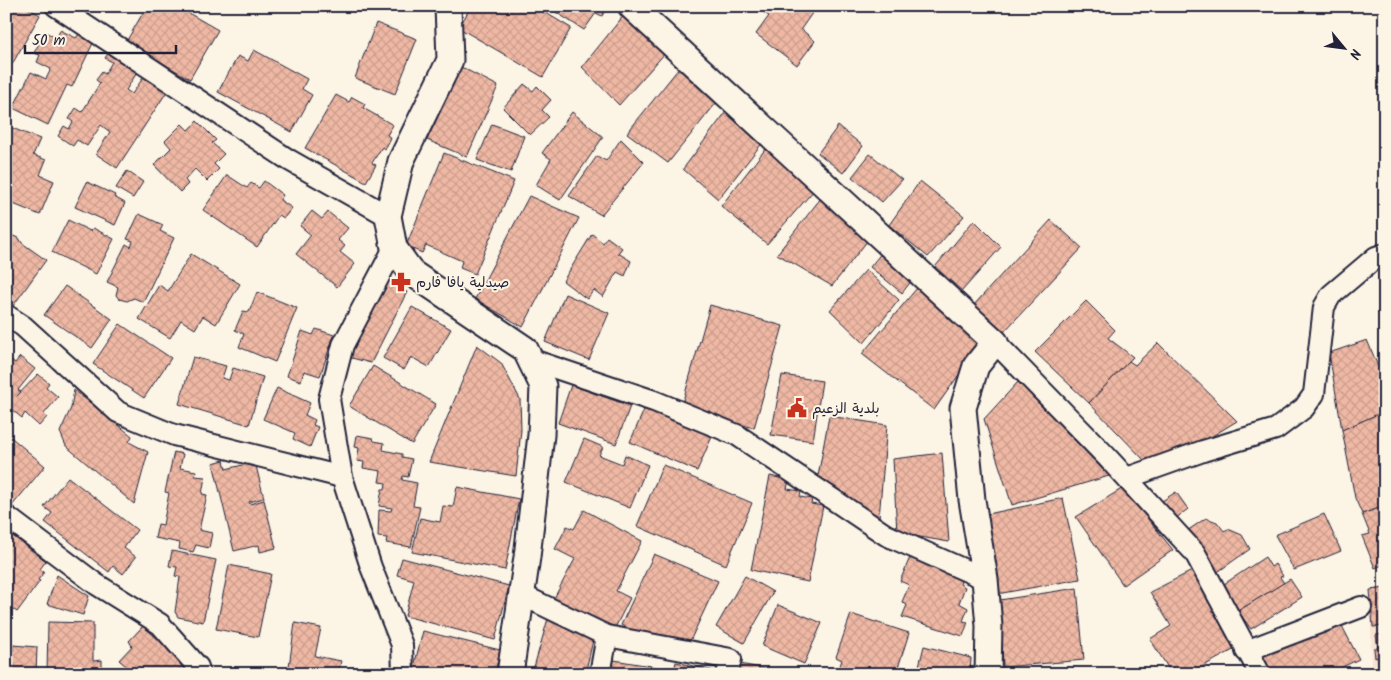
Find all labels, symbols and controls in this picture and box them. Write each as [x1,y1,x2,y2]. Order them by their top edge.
scale bar [25,22,176,54]
north arrow [1318,22,1368,72]
text: 50 m [32,29,66,53]
text: N [1343,45,1366,63]
pharmacy icon: صيدلية يافا فارم [390,271,412,293]
place label: صيدلية يافا فارم [416,272,509,294]
public building icon: بلدية الزعيم [786,397,808,419]
place label: بلدية الزعيم [812,398,880,420]

